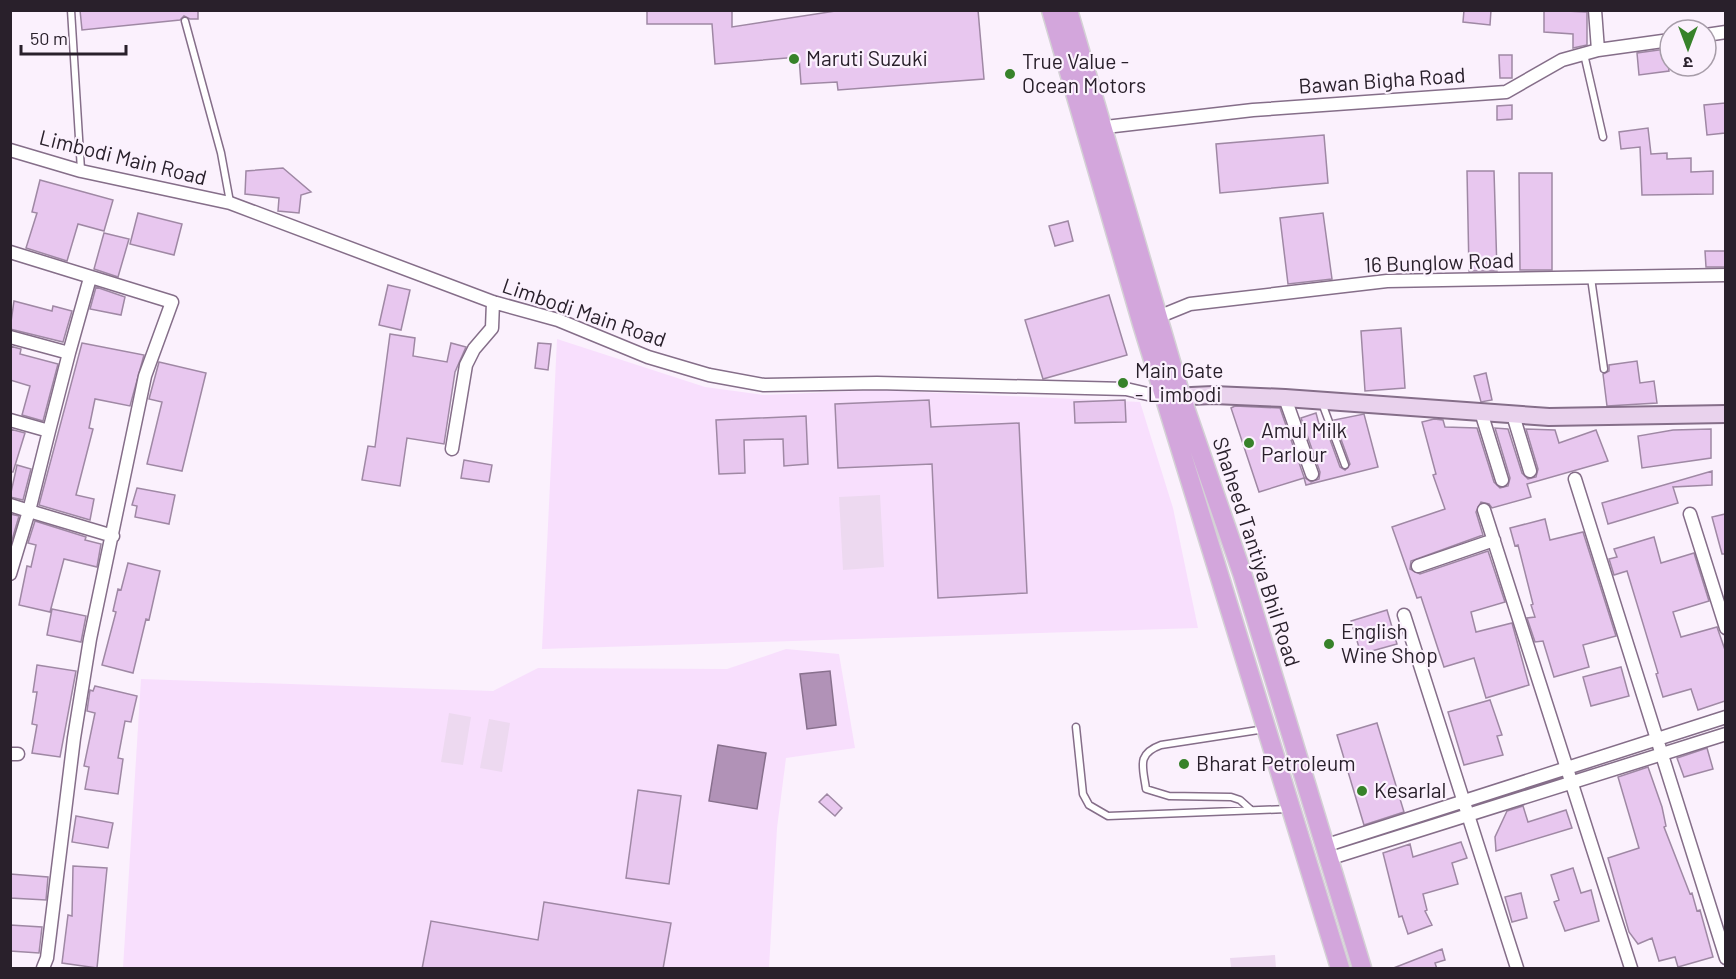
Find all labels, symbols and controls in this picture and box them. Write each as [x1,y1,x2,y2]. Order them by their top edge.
scale bar [21,18,126,56]
north arrow [1658,18,1718,78]
text: 50 m [30,27,68,49]
place label: Maruti Suzuki [806,45,928,70]
place label: True Value - Ocean Motors [1022,48,1146,97]
marker: Maruti Suzuki [787,52,801,66]
text: उ [1683,54,1693,73]
street label: Bawan Bigha Road [1298,61,1466,98]
marker: True Value - Ocean Motors [1003,67,1017,81]
street label: Limbodi Main Road [37,124,210,189]
street label: 16 Bunglow Road [1363,246,1515,277]
street label: Limbodi Main Road [499,272,670,351]
place label: Main Gate - Limbodi [1135,357,1224,406]
marker: Main Gate - Limbodi [1116,376,1130,390]
place label: Amul Milk Parlour [1261,417,1347,466]
street label: Shaheed Tantiya Bhil Road [1208,434,1306,669]
marker: Amul Milk Parlour [1242,436,1256,450]
place label: English Wine Shop [1341,618,1438,667]
marker: English Wine Shop [1322,637,1336,651]
place label: Bharat Petroleum [1196,750,1356,775]
marker: Bharat Petroleum [1177,757,1191,771]
place label: Kesarlal [1374,777,1446,802]
marker: Kesarlal [1355,784,1369,798]

